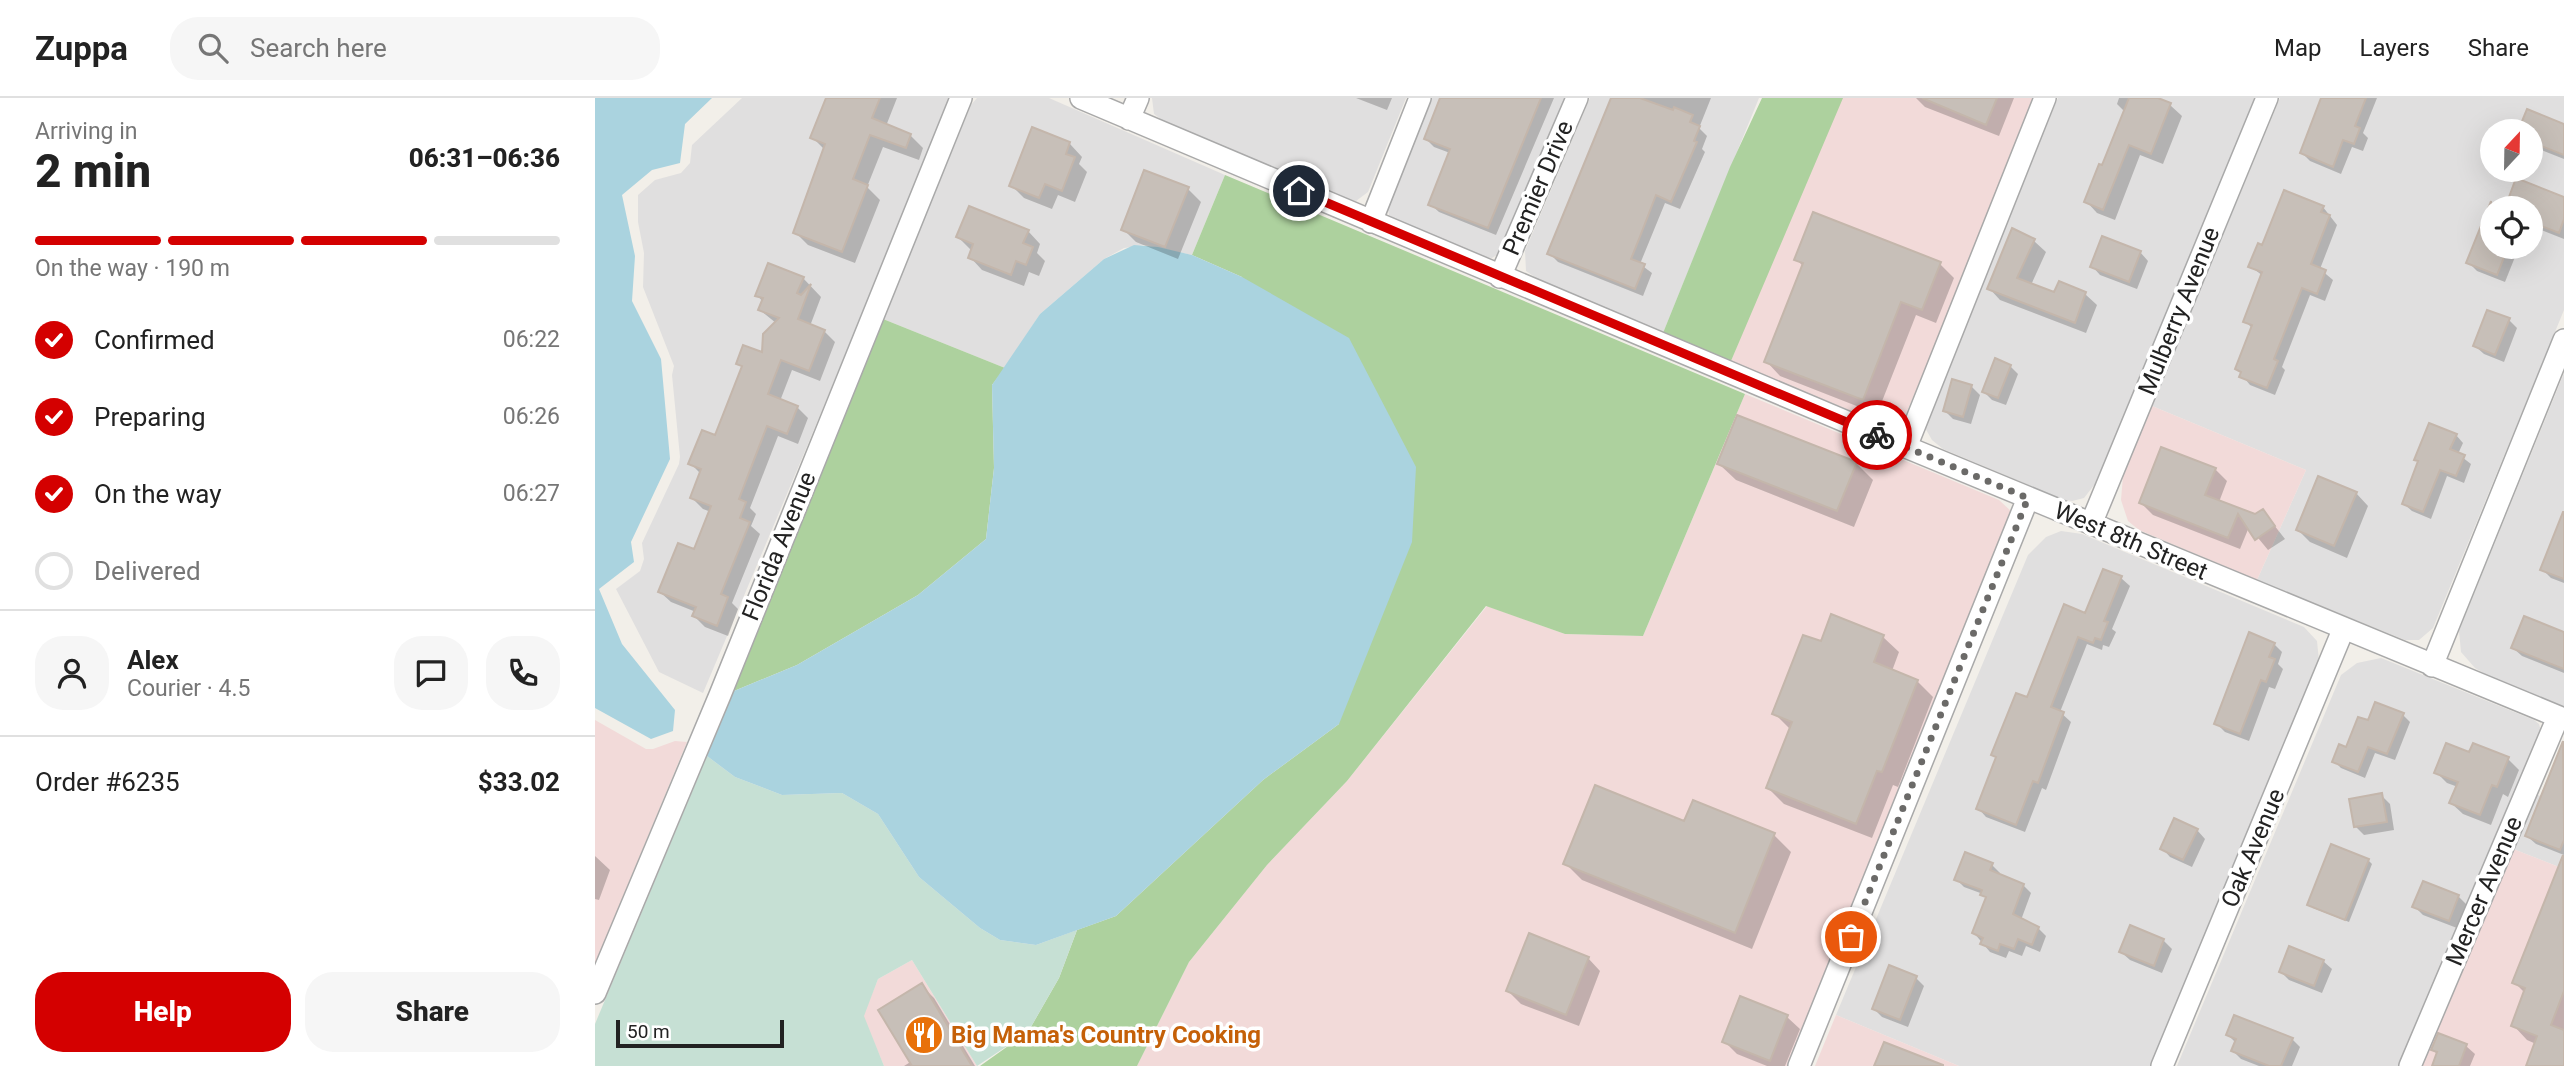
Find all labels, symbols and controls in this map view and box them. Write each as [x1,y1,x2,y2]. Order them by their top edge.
search box [170,17,660,80]
text: Zuppa [35,29,128,68]
icon: search [194,29,232,67]
text: Search here [250,33,387,63]
text: Map [2274,34,2322,62]
text: Layers [2360,34,2430,62]
text: Share [2468,34,2529,62]
street label: Premier Drive [1497,117,1579,259]
text: Arriving in [35,118,138,145]
north arrow [2480,119,2543,182]
map controls [2480,119,2543,259]
text: 06:31–06:36 [409,143,560,173]
text: 2 min [35,144,151,198]
pin [1269,161,1329,221]
icon: home [1280,172,1318,210]
button: locate [2480,196,2543,259]
street label: Mulberry Avenue [2133,223,2225,399]
text: On the way · 190 m [35,255,230,282]
icon: check [35,321,73,359]
text: Confirmed [94,325,215,355]
text: 06:22 [503,326,560,353]
icon: check [35,398,73,436]
courier [1842,400,1912,470]
text: Preparing [94,402,206,432]
text: 06:26 [503,403,560,430]
icon: bike [1858,416,1896,454]
street label: Florida Avenue [736,468,822,624]
icon: check [35,475,73,513]
text: On the way [94,479,222,509]
text: 06:27 [503,480,560,507]
street label: West 8th Street [2050,496,2212,586]
text: Delivered [94,556,201,586]
button: person [35,636,109,710]
button: chat [394,636,468,710]
button: phone [486,636,560,710]
text: Alex [127,645,179,675]
text: Courier · 4.5 [127,675,250,702]
text: Order #6235 [35,767,180,797]
text: $33.02 [478,767,560,797]
street label: Oak Avenue [2215,784,2291,912]
street label: Mercer Avenue [2440,812,2528,970]
pin [1821,907,1881,967]
icon: bag [1832,918,1870,956]
button: Help [35,972,291,1052]
button: Share [305,972,560,1052]
restaurant icon: Big Mama's Country Cooking [903,1014,945,1056]
scale bar [616,1017,784,1049]
text: 50 m [627,1020,670,1043]
place label: Big Mama's Country Cooking [951,1021,1261,1049]

